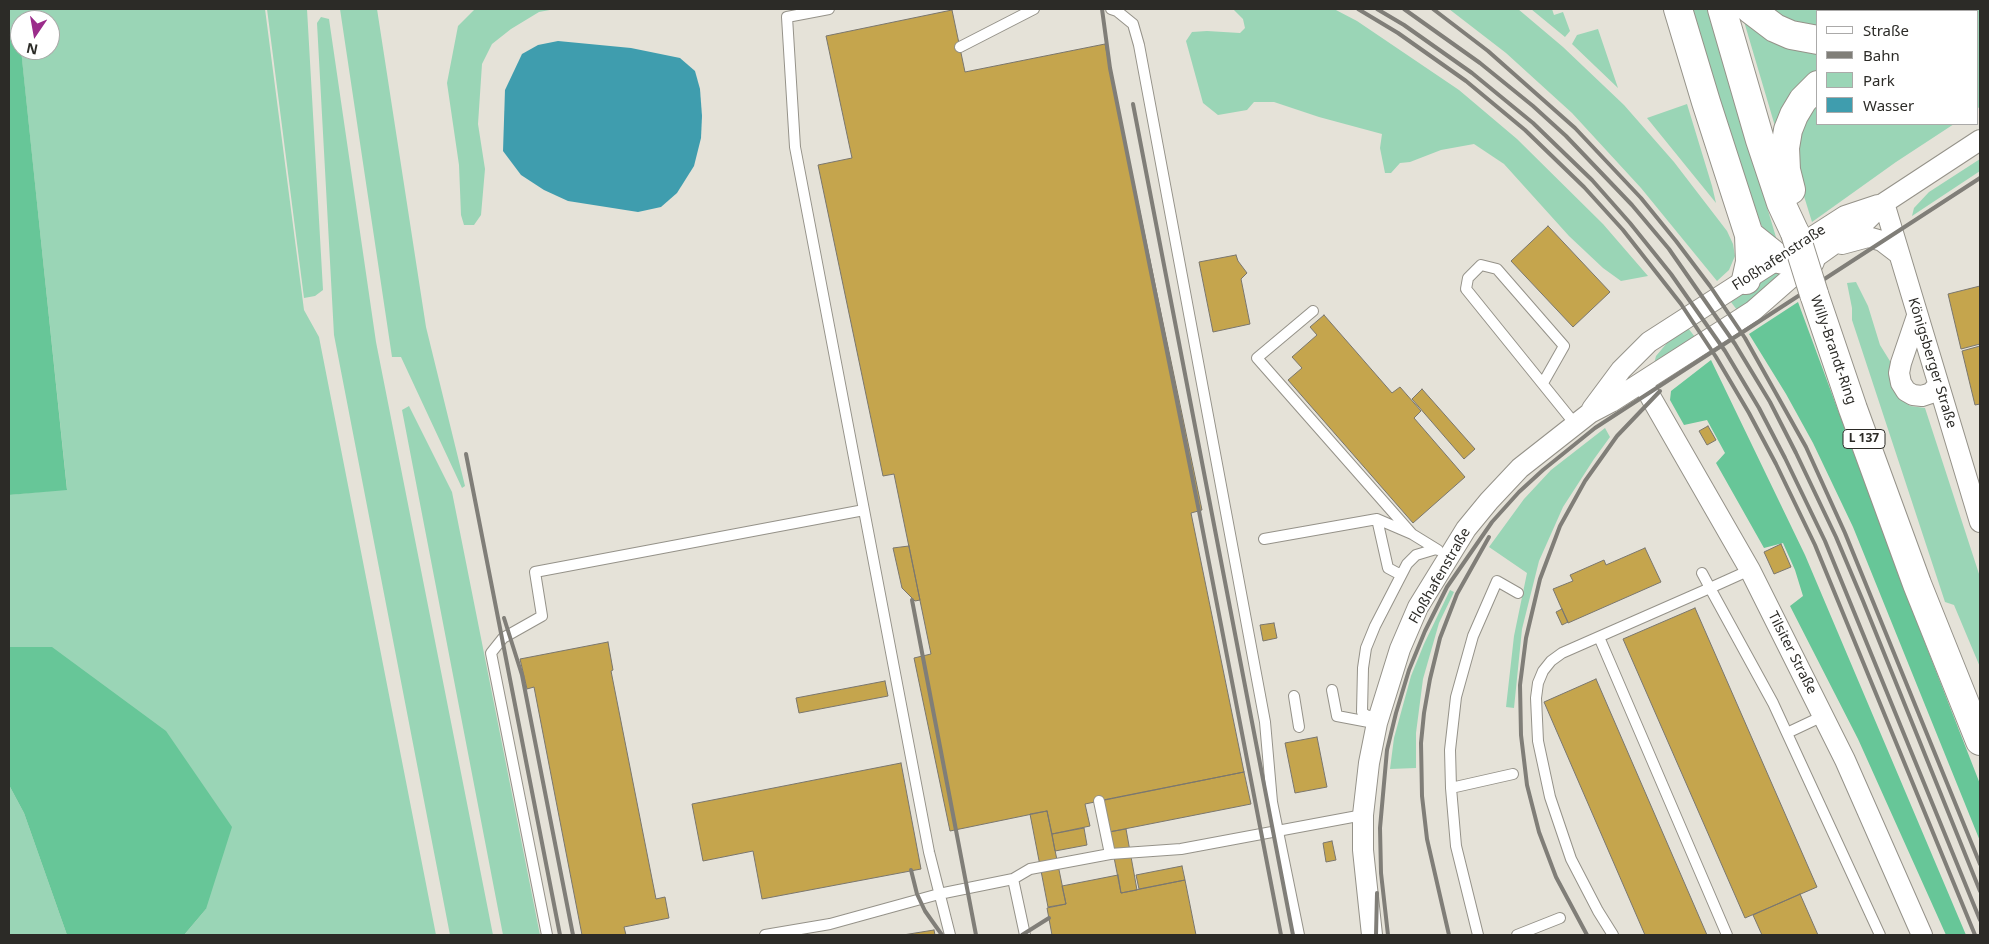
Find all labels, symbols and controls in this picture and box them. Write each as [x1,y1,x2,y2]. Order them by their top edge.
north arrow [10,10,60,60]
legend [1816,10,1979,125]
text: Straße [1863,20,1909,40]
text: N [24,39,40,60]
text: Bahn [1863,45,1900,65]
text: Park [1863,70,1895,90]
text: Wasser [1863,95,1914,115]
street label: Floßhafenstraße [1729,222,1829,294]
street label: Willy-Brandt-Ring [1806,293,1860,407]
street label: Königsberger Straße [1904,296,1960,430]
road number: L 137 [1843,429,1885,448]
street label: Floßhafenstraße [1406,525,1474,627]
street label: Tilsiter Straße [1764,609,1820,697]

